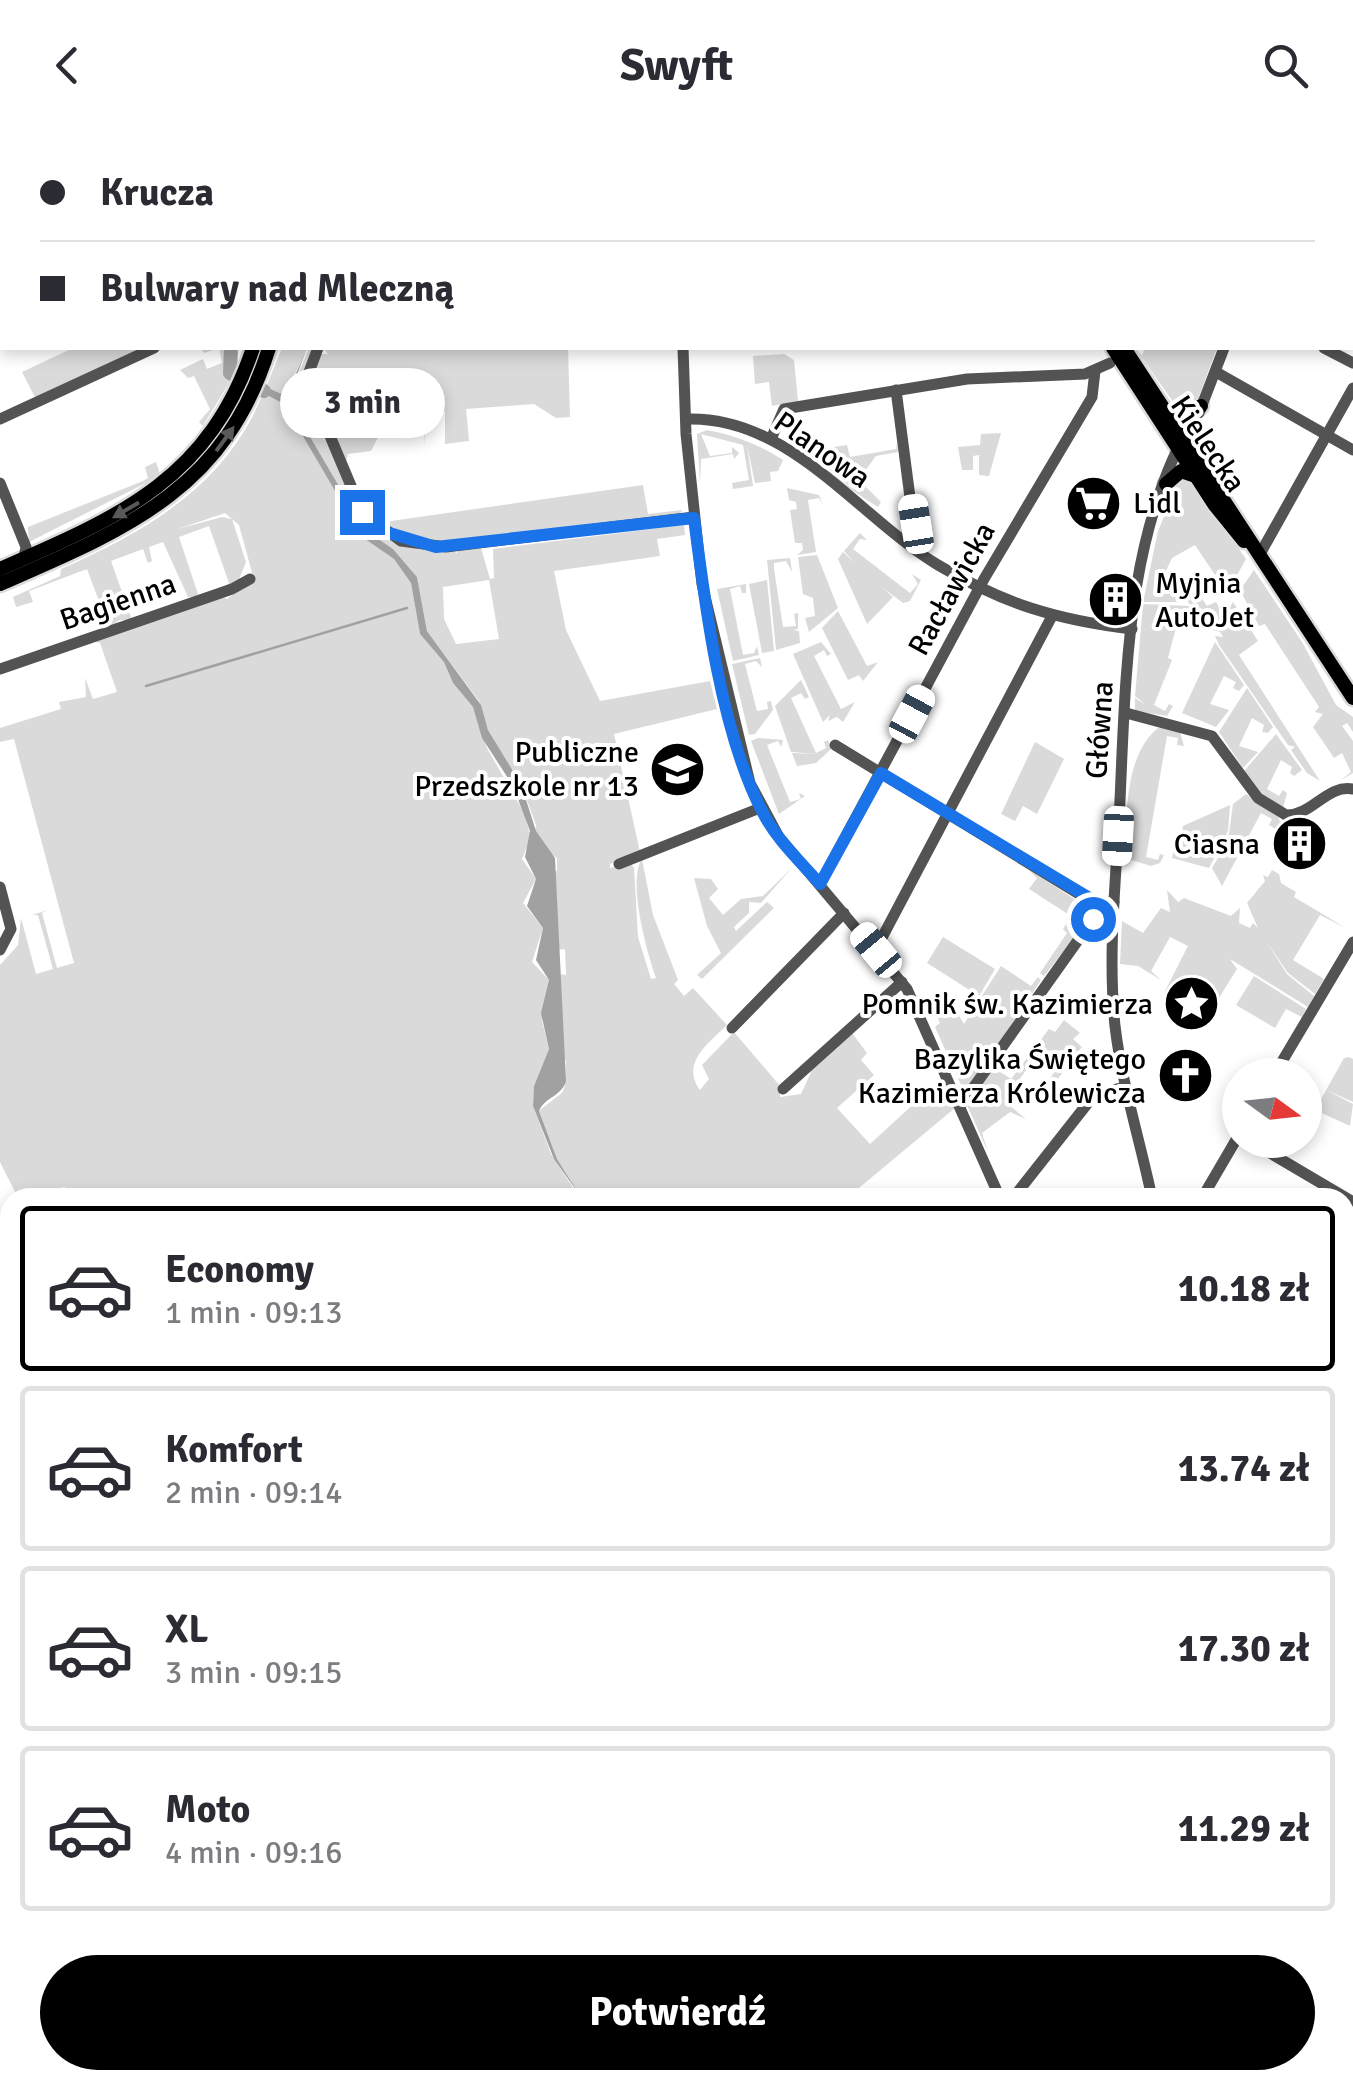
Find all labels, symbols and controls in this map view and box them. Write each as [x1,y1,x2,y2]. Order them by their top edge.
icon: back [40,38,95,93]
text: Swyft [620,38,733,93]
icon: search [1258,38,1313,93]
text: Krucza [100,169,214,216]
text: Bulwary nad Mleczną [100,265,454,312]
callout: 3 min [280,367,444,437]
text: 3 min [324,383,401,422]
street label: Kielecka [1162,388,1254,500]
street label: Planowa [767,403,877,497]
one-way arrow [215,426,235,452]
supermarket icon: Lidl [1064,473,1124,533]
place label: Lidl [1133,485,1181,522]
route end [340,490,385,535]
car [896,492,936,556]
one-way arrow [112,500,140,518]
street label: Racławicka [900,516,1004,662]
street label: Bagienna [55,565,181,639]
place label: Myjnia AutoJet [1155,565,1254,636]
building icon: Myjnia AutoJet [1086,570,1146,630]
car [885,680,939,748]
street label: Główna [1078,680,1122,780]
place label: Publiczne Przedszkole nr 13 [414,734,639,805]
school or university icon: Publiczne Przedszkole nr 13 [648,739,708,799]
car [1101,805,1135,867]
building icon: Ciasna [1269,814,1329,874]
place label: Ciasna [1174,826,1260,863]
route start [1071,897,1116,942]
car [845,917,907,983]
place icon: Pomnik św. Kazimierza [1162,974,1222,1034]
place label: Pomnik św. Kazimierza [862,986,1153,1023]
place label: Bazylika Świętego Kazimierza Królewicza [858,1041,1146,1112]
church icon: Bazylika Świętego Kazimierza Królewicza [1155,1046,1215,1106]
north arrow [1222,1058,1322,1158]
map controls [1222,1058,1322,1158]
icon: car [45,1244,135,1334]
text: Economy [165,1246,314,1293]
text: 10.18 zł [1178,1265,1310,1312]
text: 1 min · 09:13 [165,1293,343,1332]
icon: car [45,1424,135,1514]
text: Komfort [165,1426,303,1473]
text: 13.74 zł [1178,1445,1310,1492]
text: 2 min · 09:14 [165,1473,343,1512]
icon: car [45,1604,135,1694]
text: XL [165,1606,208,1653]
text: 17.30 zł [1178,1625,1310,1672]
text: 3 min · 09:15 [165,1653,343,1692]
icon: car [45,1784,135,1874]
text: Moto [165,1786,250,1833]
text: 11.29 zł [1178,1805,1310,1852]
text: 4 min · 09:16 [165,1833,343,1872]
button: Potwierdź [40,1955,1315,2070]

